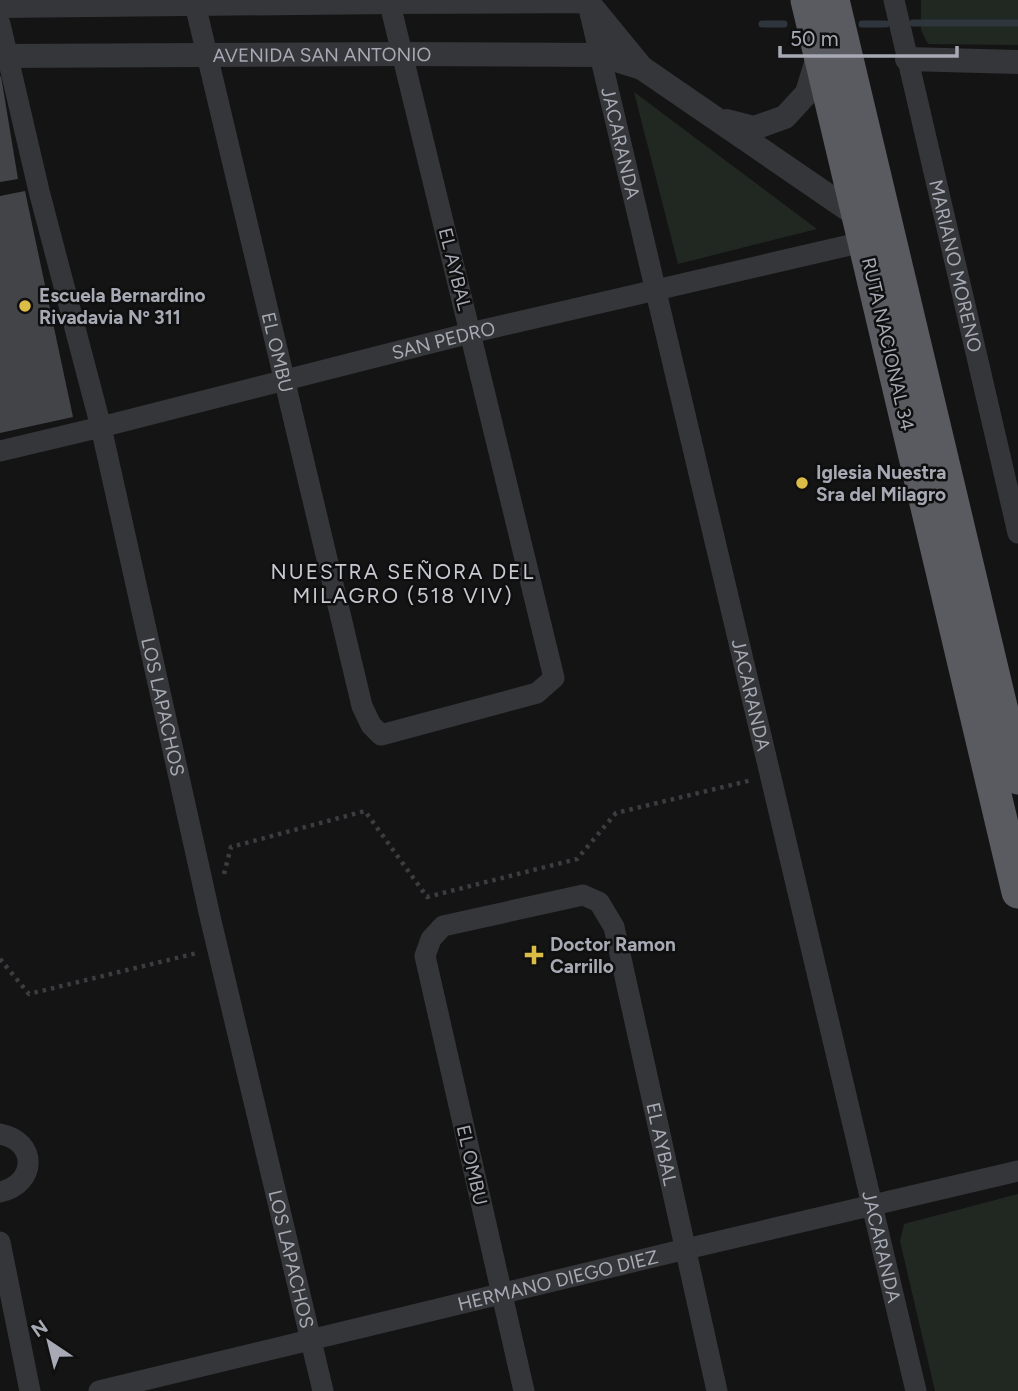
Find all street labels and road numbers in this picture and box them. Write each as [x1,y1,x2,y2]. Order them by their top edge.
street label: AVENIDA SAN ANTONIO [213,42,431,66]
street label: JACARANDA [596,85,645,201]
street label: MARIANO MORENO [925,177,987,354]
street label: EL AYBAL [434,225,476,313]
street label: RUTA NACIONAL 34 [857,255,919,433]
street label: EL OMBU [257,310,298,395]
street label: SAN PEDRO [389,316,497,364]
street label: LOS LAPACHOS [137,635,190,778]
street label: JACARANDA [727,637,776,753]
street label: EL AYBAL [642,1100,683,1188]
street label: EL OMBU [452,1123,492,1207]
street label: LOS LAPACHOS [264,1188,319,1330]
street label: JACARANDA [858,1188,906,1305]
street label: HERMANO DIEGO DIEZ [455,1245,660,1315]

